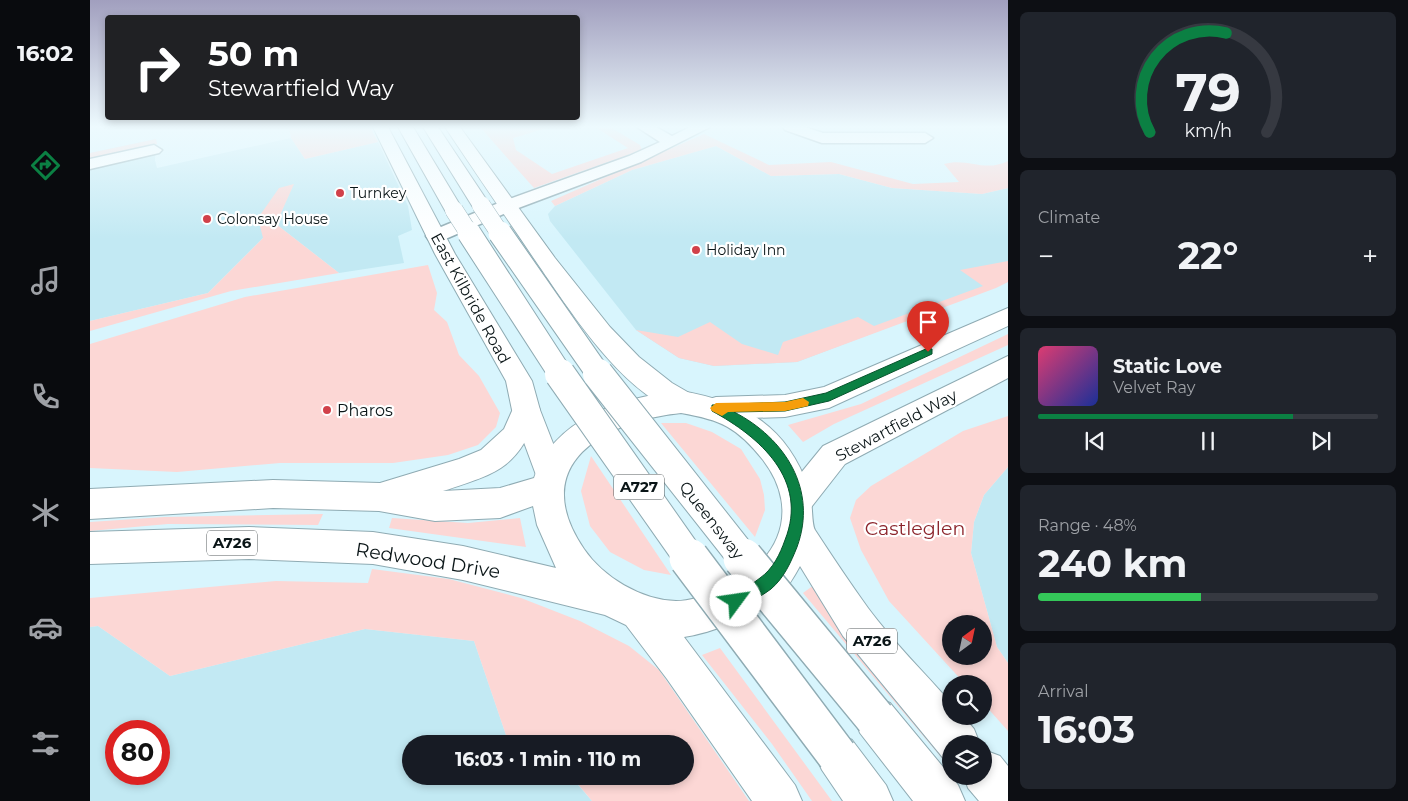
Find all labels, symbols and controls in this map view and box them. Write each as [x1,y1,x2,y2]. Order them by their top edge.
text: 50 m [208,32,299,75]
icon: right [125,35,190,100]
text: 16:02 [17,40,73,67]
text: 79 [1175,61,1241,124]
text: Stewartfield Way [208,75,394,102]
text: km/h [1184,120,1232,141]
icon: directions [28,148,63,183]
place label: Turnkey [350,184,407,202]
marker: Turnkey [334,187,346,199]
text: Climate [1038,208,1100,227]
place label: Colonsay House [217,210,328,228]
marker: Colonsay House [201,213,213,225]
street label: East Kilbride Road [427,230,514,367]
text: 22° [1178,232,1238,279]
text: − [1038,239,1054,273]
text: + [1362,239,1378,273]
place label: Holiday Inn [706,241,786,259]
marker: Holiday Inn [690,244,702,256]
icon: music [28,263,63,298]
pin [907,301,949,352]
icon: arrive [914,308,942,336]
text: Static Love [1113,355,1222,378]
text: Velvet Ray [1113,378,1195,397]
icon: phone [28,379,63,414]
street label: Stewartfield Way [832,385,961,466]
place label: Pharos [337,401,393,420]
marker: Pharos [321,404,333,416]
icon: previous [1081,427,1109,455]
icon: pause [1194,427,1222,455]
icon: next [1307,427,1335,455]
road number: A727 [614,474,664,500]
street label: Queensway [675,478,748,563]
icon: climate [28,495,63,530]
text: Range · 48% [1038,516,1137,535]
park label: Castleglen [865,517,965,540]
road number: A726 [207,530,257,556]
street label: Redwood Drive [354,538,502,583]
text: 240 km [1038,540,1187,587]
position arrow [709,574,761,626]
icon: car [28,610,63,645]
north arrow [942,615,992,665]
map controls [942,615,992,785]
road number: A726 [847,628,897,654]
button: search [942,675,992,725]
text: Arrival [1038,682,1088,701]
text: 16:03 [1038,706,1135,753]
speed limit sign: 80 [105,720,170,785]
icon: filters [28,726,63,761]
button: layers [942,735,992,785]
text: 16:03 · 1 min · 110 m [455,748,641,771]

